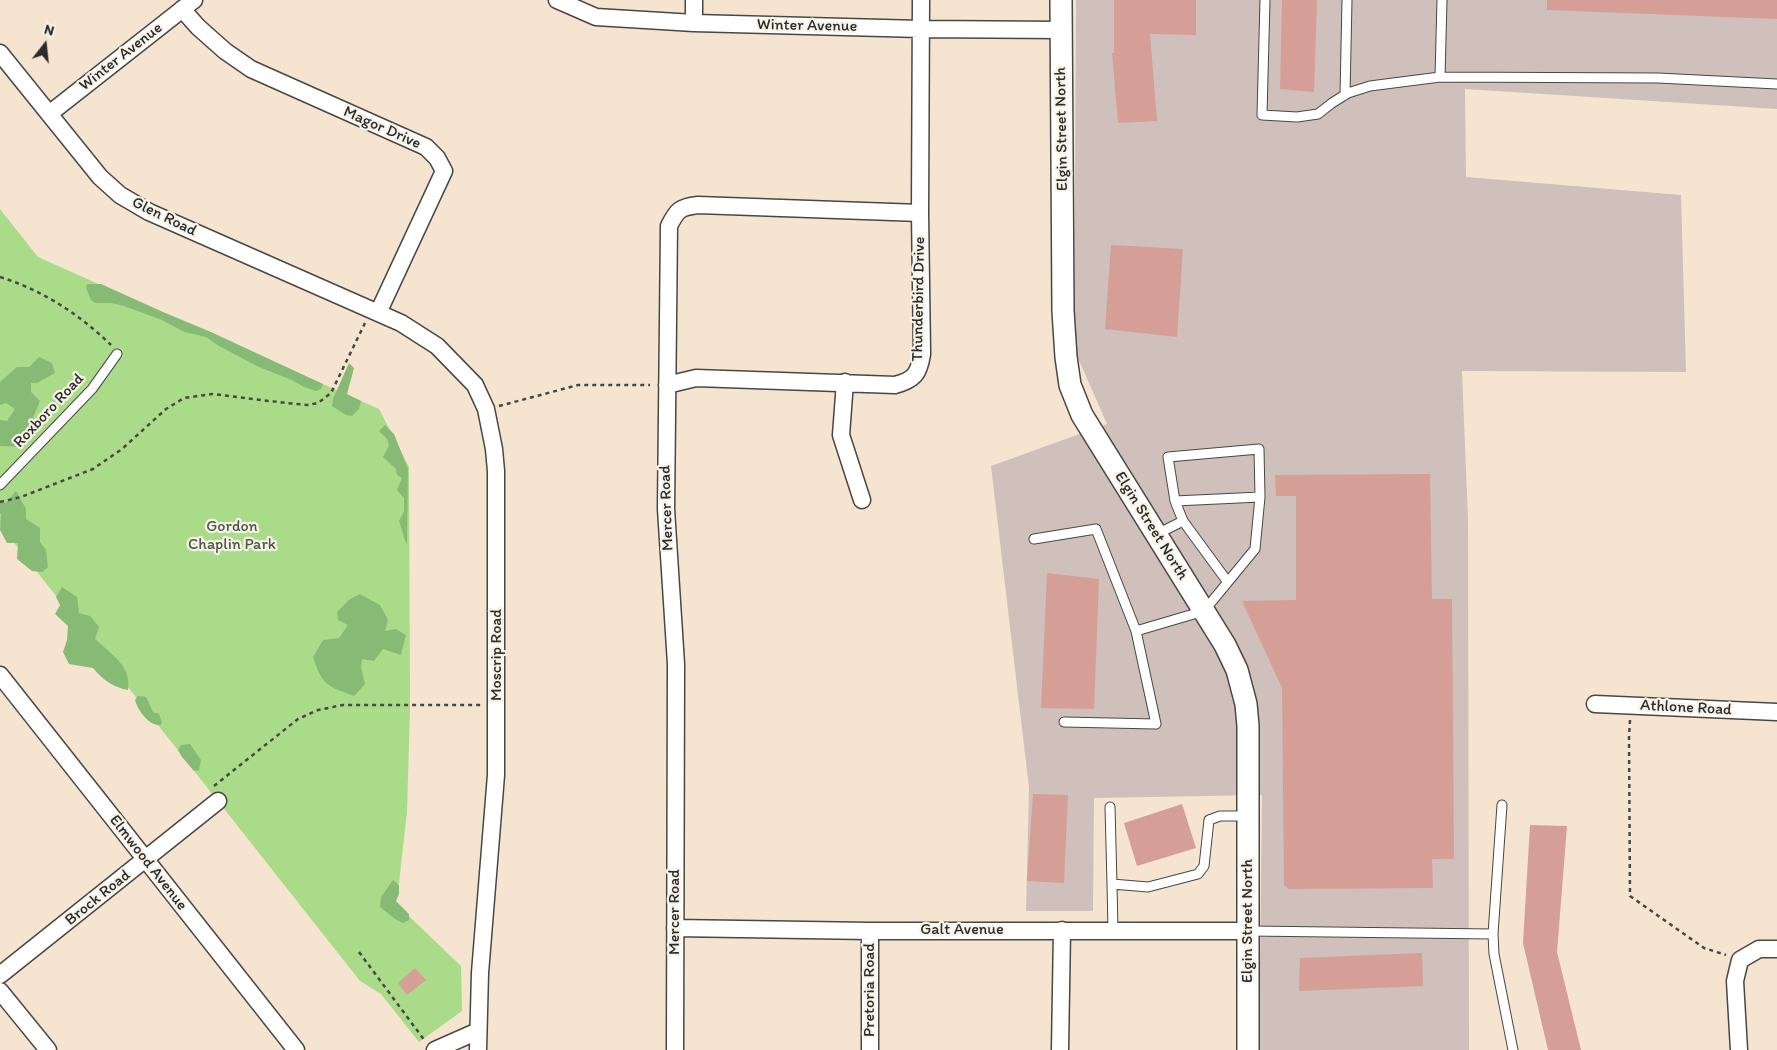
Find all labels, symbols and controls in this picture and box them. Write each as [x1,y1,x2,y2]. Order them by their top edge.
street label: Winter Avenue [757,16,857,36]
street label: Winter Avenue [76,19,166,95]
north arrow [20,20,70,70]
text: N [42,21,56,40]
street label: Elgin Street North [1051,67,1073,191]
street label: Magor Drive [340,102,424,154]
street label: Glen Road [128,193,200,241]
street label: Thunderbird Drive [908,236,930,362]
street label: Roxboro Road [10,370,88,452]
street label: Mercer Road [656,465,678,551]
street label: Elgin Street North [1110,468,1192,584]
park label: Gordon Chaplin Park [188,517,276,555]
street label: Moscrip Road [487,609,507,701]
street label: Athlone Road [1640,696,1732,720]
street label: Elmwood Avenue [105,811,191,915]
street label: Elgin Street North [1238,859,1258,983]
street label: Brock Road [61,866,135,930]
street label: Mercer Road [665,869,685,955]
street label: Galt Avenue [920,920,1004,940]
street label: Pretoria Road [860,943,880,1037]

